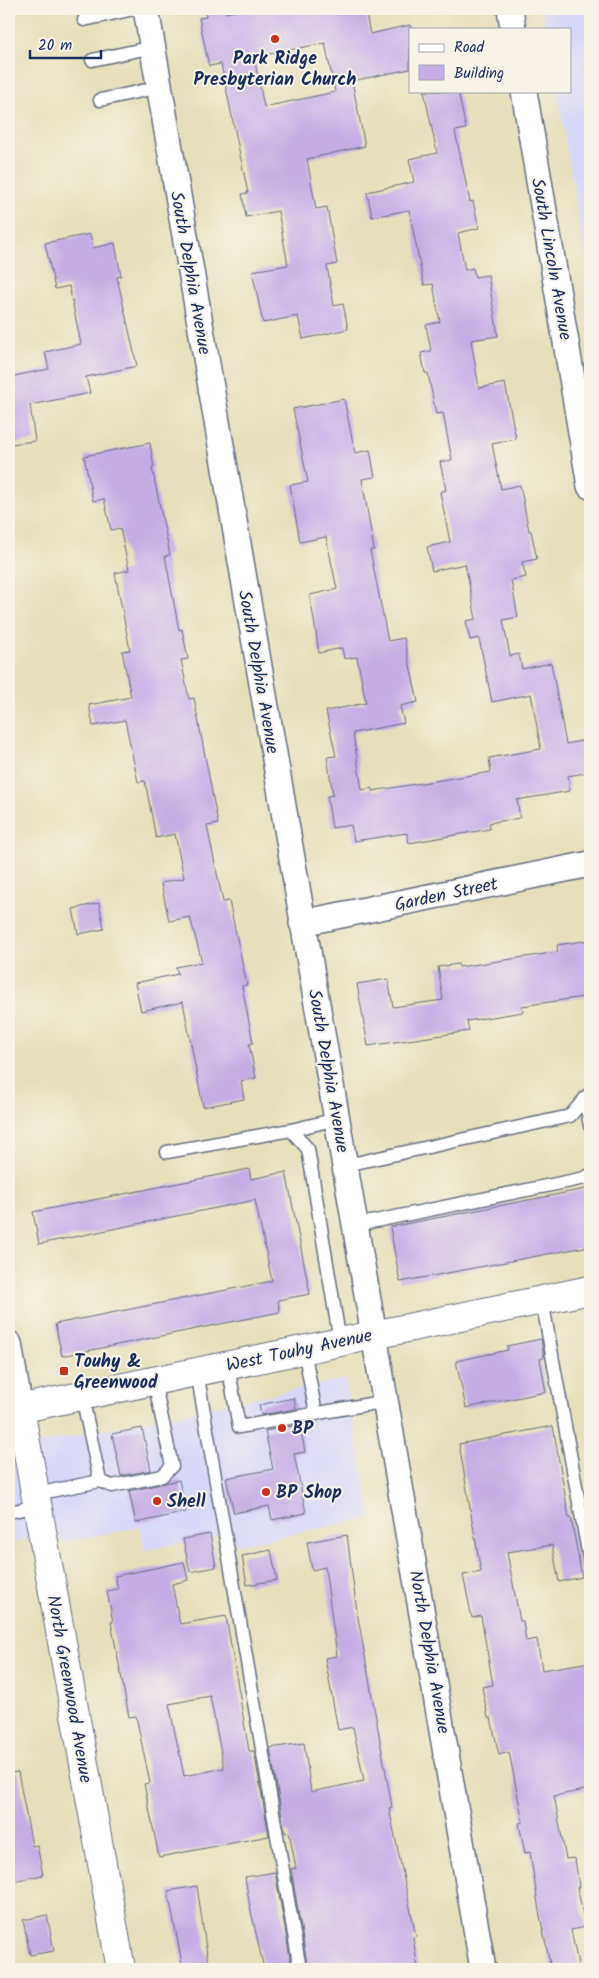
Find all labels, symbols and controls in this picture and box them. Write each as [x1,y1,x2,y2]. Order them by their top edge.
scale bar [30,28,101,60]
legend [409,28,572,92]
marker: Park Ridge Presbyterian Church [269,33,281,45]
text: 20 m [38,34,72,58]
text: Road [454,36,485,60]
place label: Park Ridge Presbyterian Church [194,45,356,95]
text: Building [454,62,504,86]
street label: South Lincoln Avenue [522,176,579,343]
street label: South Delphia Avenue [161,189,218,357]
street label: South Delphia Avenue [229,588,286,756]
street label: Garden Street [392,870,502,921]
street label: South Delphia Avenue [299,987,356,1155]
street label: West Touhy Avenue [224,1322,375,1381]
place label: Touhy & Greenwood [74,1348,158,1398]
marker: Touhy & Greenwood [58,1365,70,1377]
place label: BP [292,1415,314,1444]
marker: BP [276,1422,288,1434]
place label: BP Shop [276,1479,342,1508]
marker: BP Shop [260,1486,272,1498]
place label: Shell [167,1488,206,1517]
marker: Shell [151,1495,163,1507]
street label: North Delphia Avenue [400,1568,457,1736]
street label: North Greenwood Avenue [38,1593,99,1786]

